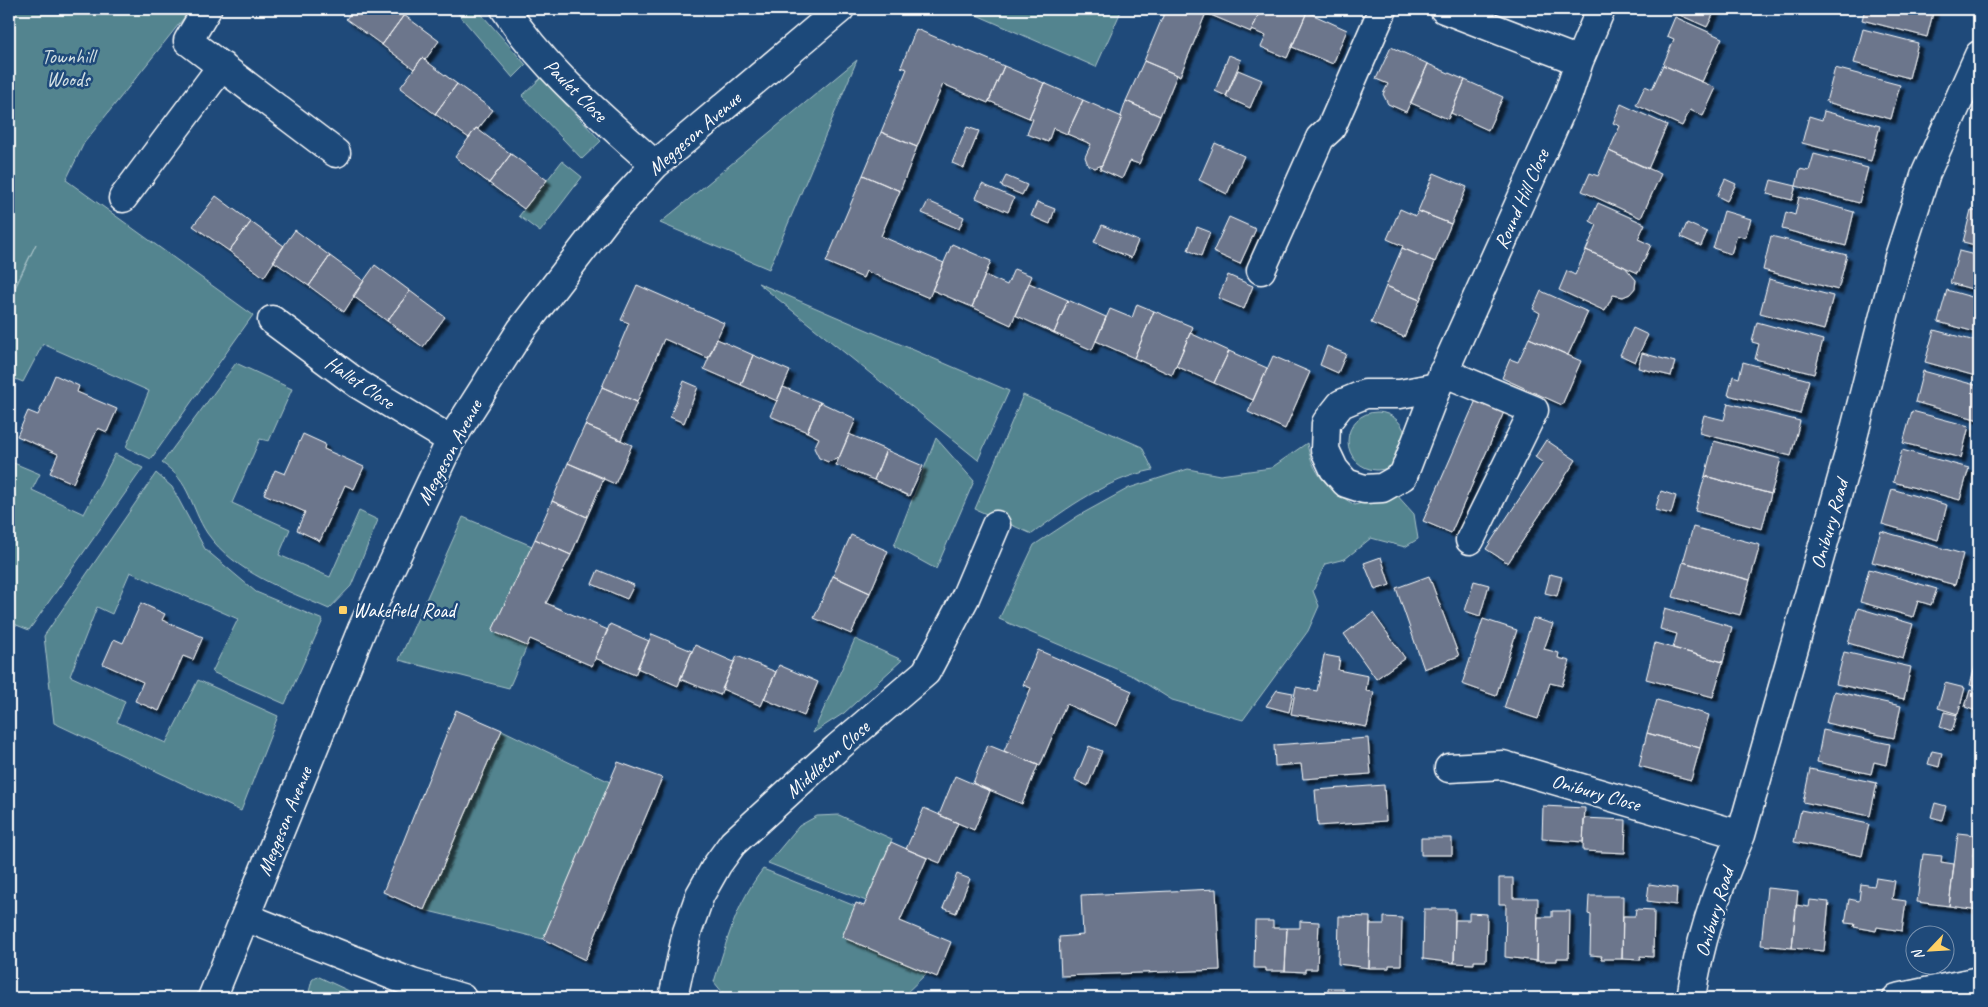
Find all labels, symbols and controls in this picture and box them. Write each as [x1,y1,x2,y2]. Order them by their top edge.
park label: Townhill Woods [41,44,98,92]
street label: Paulet Close [539,54,614,128]
street label: Meggeson Avenue [643,85,747,181]
street label: Round Hill Close [1488,144,1555,253]
street label: Hallet Close [320,350,400,415]
street label: Meggeson Avenue [411,394,488,509]
street label: Onibury Road [1805,474,1855,572]
place label: Wakefield Road [353,598,458,623]
marker: Wakefield Road [337,604,349,616]
street label: Middleton Close [780,714,876,804]
street label: Meggeson Avenue [251,762,318,879]
street label: Onibury Close [1549,768,1644,817]
street label: Onibury Road [1689,862,1741,960]
north arrow [1906,924,1956,974]
text: N [1908,946,1928,963]

